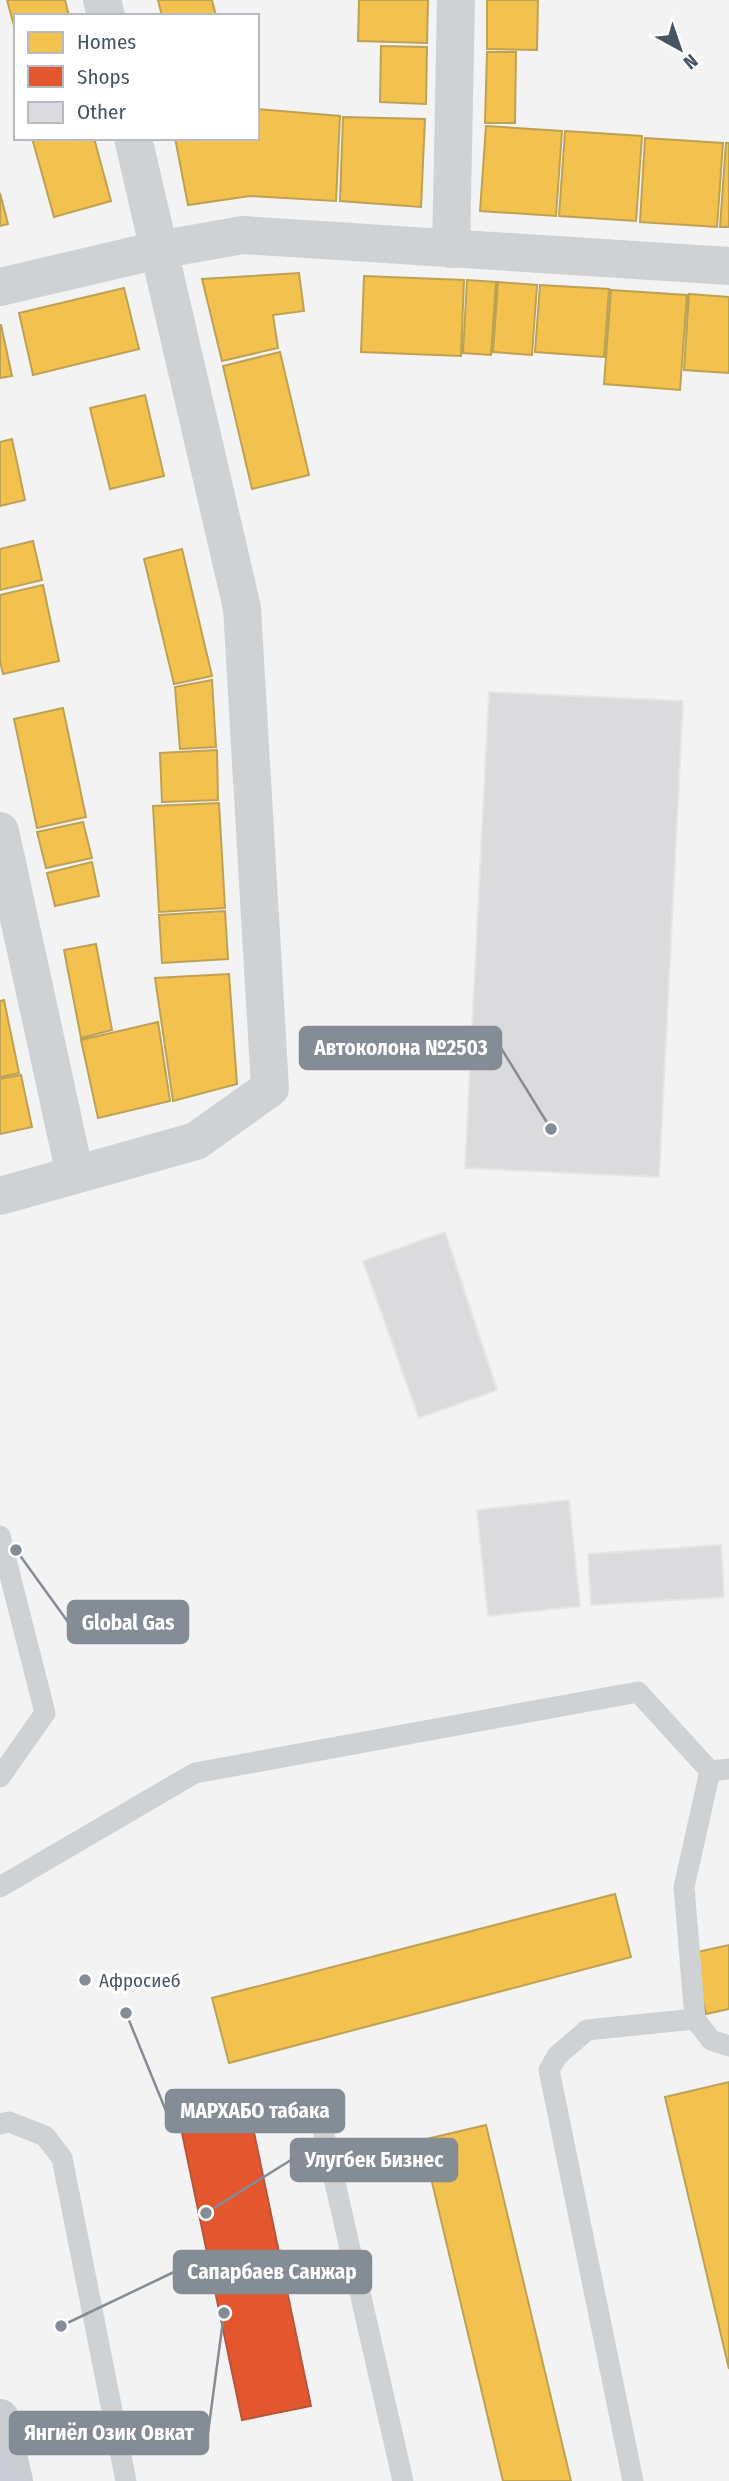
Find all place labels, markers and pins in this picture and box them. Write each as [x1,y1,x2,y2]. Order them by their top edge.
callout: Автоколона №2503 [300,1027,501,1069]
callout: Global Gas [68,1601,188,1643]
place label: Афросиеб [99,1969,181,1992]
marker: Афросиеб [77,1972,93,1988]
callout: МАРХАБО табака [166,2090,344,2132]
callout: Улугбек Бизнес [291,2139,457,2181]
callout: Сапарбаев Санжар [174,2251,371,2293]
callout: Янгиёл Озик Овкат [10,2412,208,2454]

